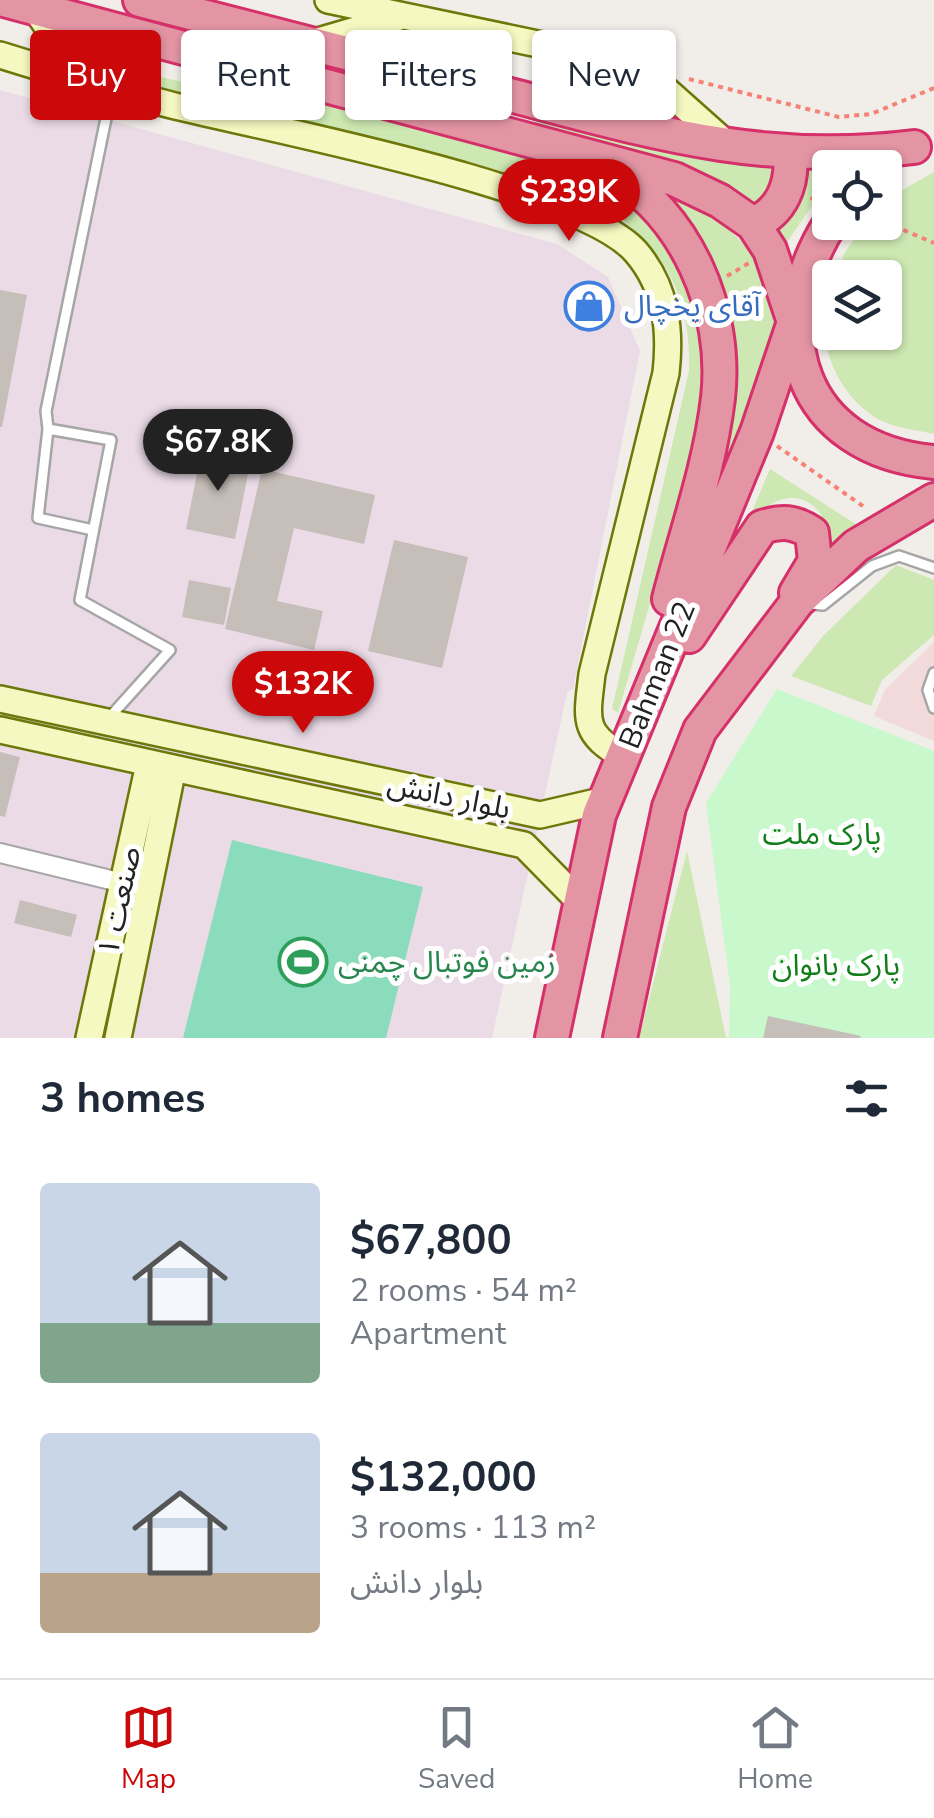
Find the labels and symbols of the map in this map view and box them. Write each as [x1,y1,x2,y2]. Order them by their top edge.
pin: $239K [499,159,639,244]
shop icon: آقای یخچال [563,280,615,332]
place label: آقای یخچال [624,286,762,327]
pin: $67.8K [137,409,299,494]
street label: Bahman 22 [609,595,706,755]
pin: $132K [233,651,373,736]
street label: بلوار دانش [384,763,514,830]
park label: پارک ملت [762,814,882,855]
street label: صنعت ۱ [88,843,151,960]
sports icon: زمین فوتبال چمنی [277,936,329,988]
place label: زمین فوتبال چمنی [338,942,556,983]
park label: پارک بانوان [772,945,900,986]

